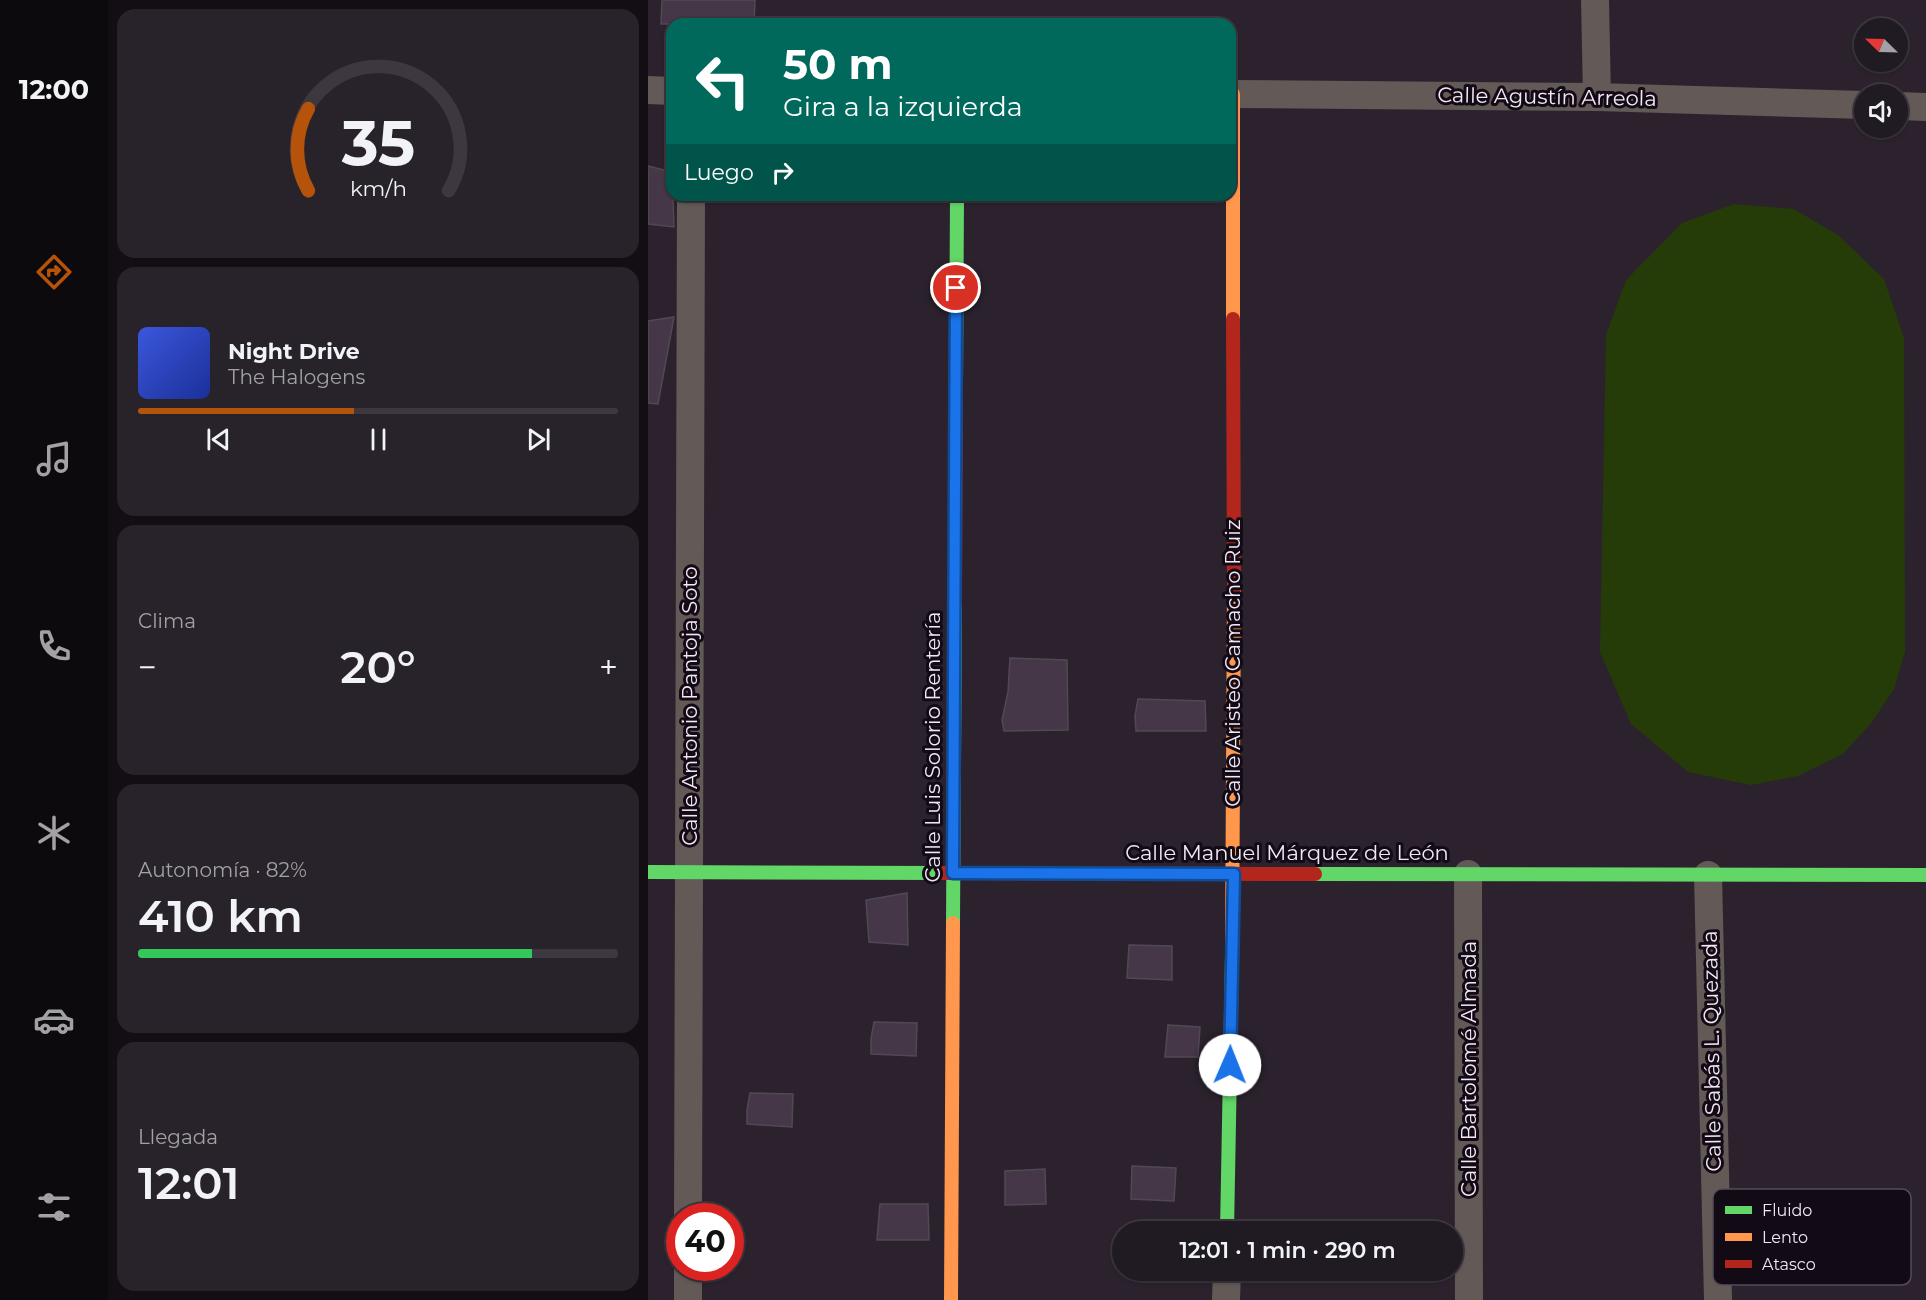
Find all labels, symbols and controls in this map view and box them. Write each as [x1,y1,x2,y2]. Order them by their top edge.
north arrow [1854,18,1908,72]
map controls [1854,18,1908,138]
text: 50 m [783,38,892,90]
icon: left [684,42,762,120]
text: 12:00 [19,73,89,106]
street label: Calle Agustín Arreola [1437,82,1657,111]
button: sound [1854,84,1908,138]
text: Gira a la izquierda [783,90,1023,123]
text: 35 [340,105,415,181]
icon: right [766,156,799,189]
text: Luego [684,159,754,186]
text: km/h [349,175,407,201]
icon: directions [33,251,75,293]
pin [930,262,981,313]
icon: arrive [939,271,972,304]
text: Night Drive [228,338,360,365]
text: The Halogens [228,365,365,389]
icon: previous [202,423,235,456]
icon: pause [362,423,395,456]
icon: next [522,423,555,456]
icon: music [33,438,75,480]
street label: Calle Aristeo Camacho Ruiz [1220,519,1245,807]
street label: Calle Antonio Pantoja Soto [677,566,702,846]
text: Clima [138,609,196,633]
street label: Calle Luis Solorio Rentería [920,612,945,882]
icon: phone [33,625,75,667]
text: 20° [340,639,416,694]
text: − [138,647,157,687]
text: + [599,647,618,687]
icon: climate [33,812,75,854]
street label: Calle Manuel Márquez de León [1125,840,1449,865]
text: Autonomía · 82% [138,858,307,882]
text: 410 km [138,888,303,943]
street label: Calle Sabás L. Quezada [1697,930,1726,1172]
street label: Calle Bartolomé Almada [1456,941,1481,1197]
icon: car [33,999,75,1041]
position arrow [1198,1033,1262,1097]
text: Llegada [138,1125,218,1149]
text: 12:01 [138,1155,240,1210]
icon: filters [33,1186,75,1228]
legend [1713,1189,1911,1285]
text: Fluido [1762,1201,1812,1220]
speed limit sign: 40 [666,1203,744,1281]
text: Lento [1762,1228,1808,1247]
text: 12:01 · 1 min · 290 m [1179,1237,1396,1264]
text: Atasco [1762,1255,1816,1274]

